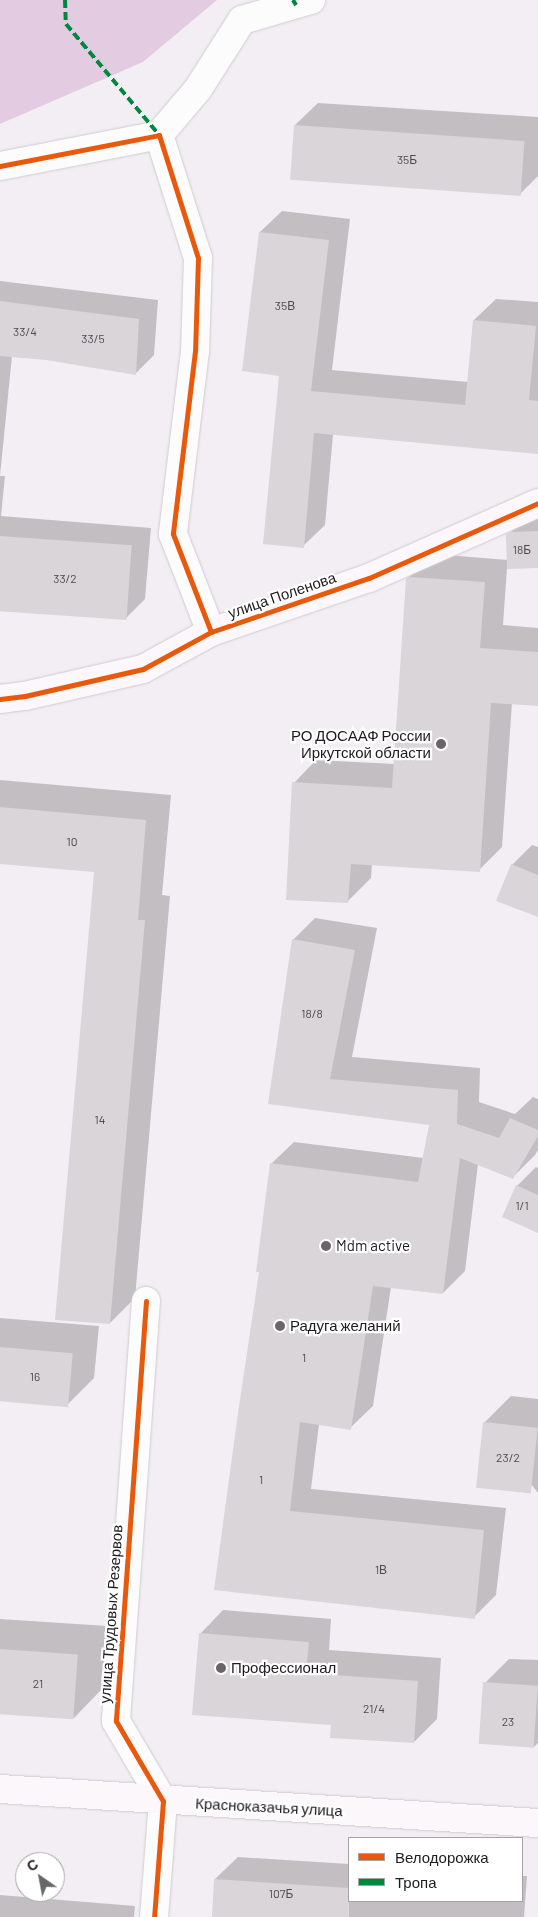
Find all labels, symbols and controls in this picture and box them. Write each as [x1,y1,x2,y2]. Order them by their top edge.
house number: 35Б [397,153,417,167]
house number: 35В [275,299,295,313]
house number: 33/4 [13,325,37,339]
house number: 33/5 [81,332,105,346]
house number: 18Б [513,543,531,557]
street label: улица Поленова [226,568,338,622]
house number: 33/2 [53,572,77,586]
place label: РО ДОСААФ России Иркутской области [291,726,431,761]
marker: РО ДОСААФ России Иркутской области [435,738,447,750]
house number: 10 [67,835,77,849]
house number: 18/8 [301,1007,323,1021]
house number: 14 [95,1113,105,1127]
house number: 1/1 [515,1199,529,1213]
place label: Mdm active [336,1237,410,1255]
marker: Mdm active [320,1240,332,1252]
place label: Радуга желаний [290,1317,401,1335]
marker: Радуга желаний [274,1320,286,1332]
house number: 1 [302,1351,306,1365]
house number: 16 [30,1370,40,1384]
house number: 23/2 [496,1451,520,1465]
house number: 1 [259,1473,263,1487]
street label: улица Трудовых Резервов [96,1524,126,1704]
house number: 1В [375,1563,387,1577]
place label: Профессионал [231,1659,336,1677]
marker: Профессионал [215,1662,227,1674]
house number: 21 [33,1677,43,1691]
house number: 21/4 [363,1702,385,1716]
house number: 23 [502,1715,514,1729]
street label: Красноказачья улица [195,1794,343,1820]
legend [348,1837,523,1902]
text: Велодорожка [395,1848,489,1866]
north arrow [15,1852,65,1902]
text: С [23,1855,41,1875]
text: Тропа [395,1873,436,1891]
house number: 107Б [269,1887,293,1901]

